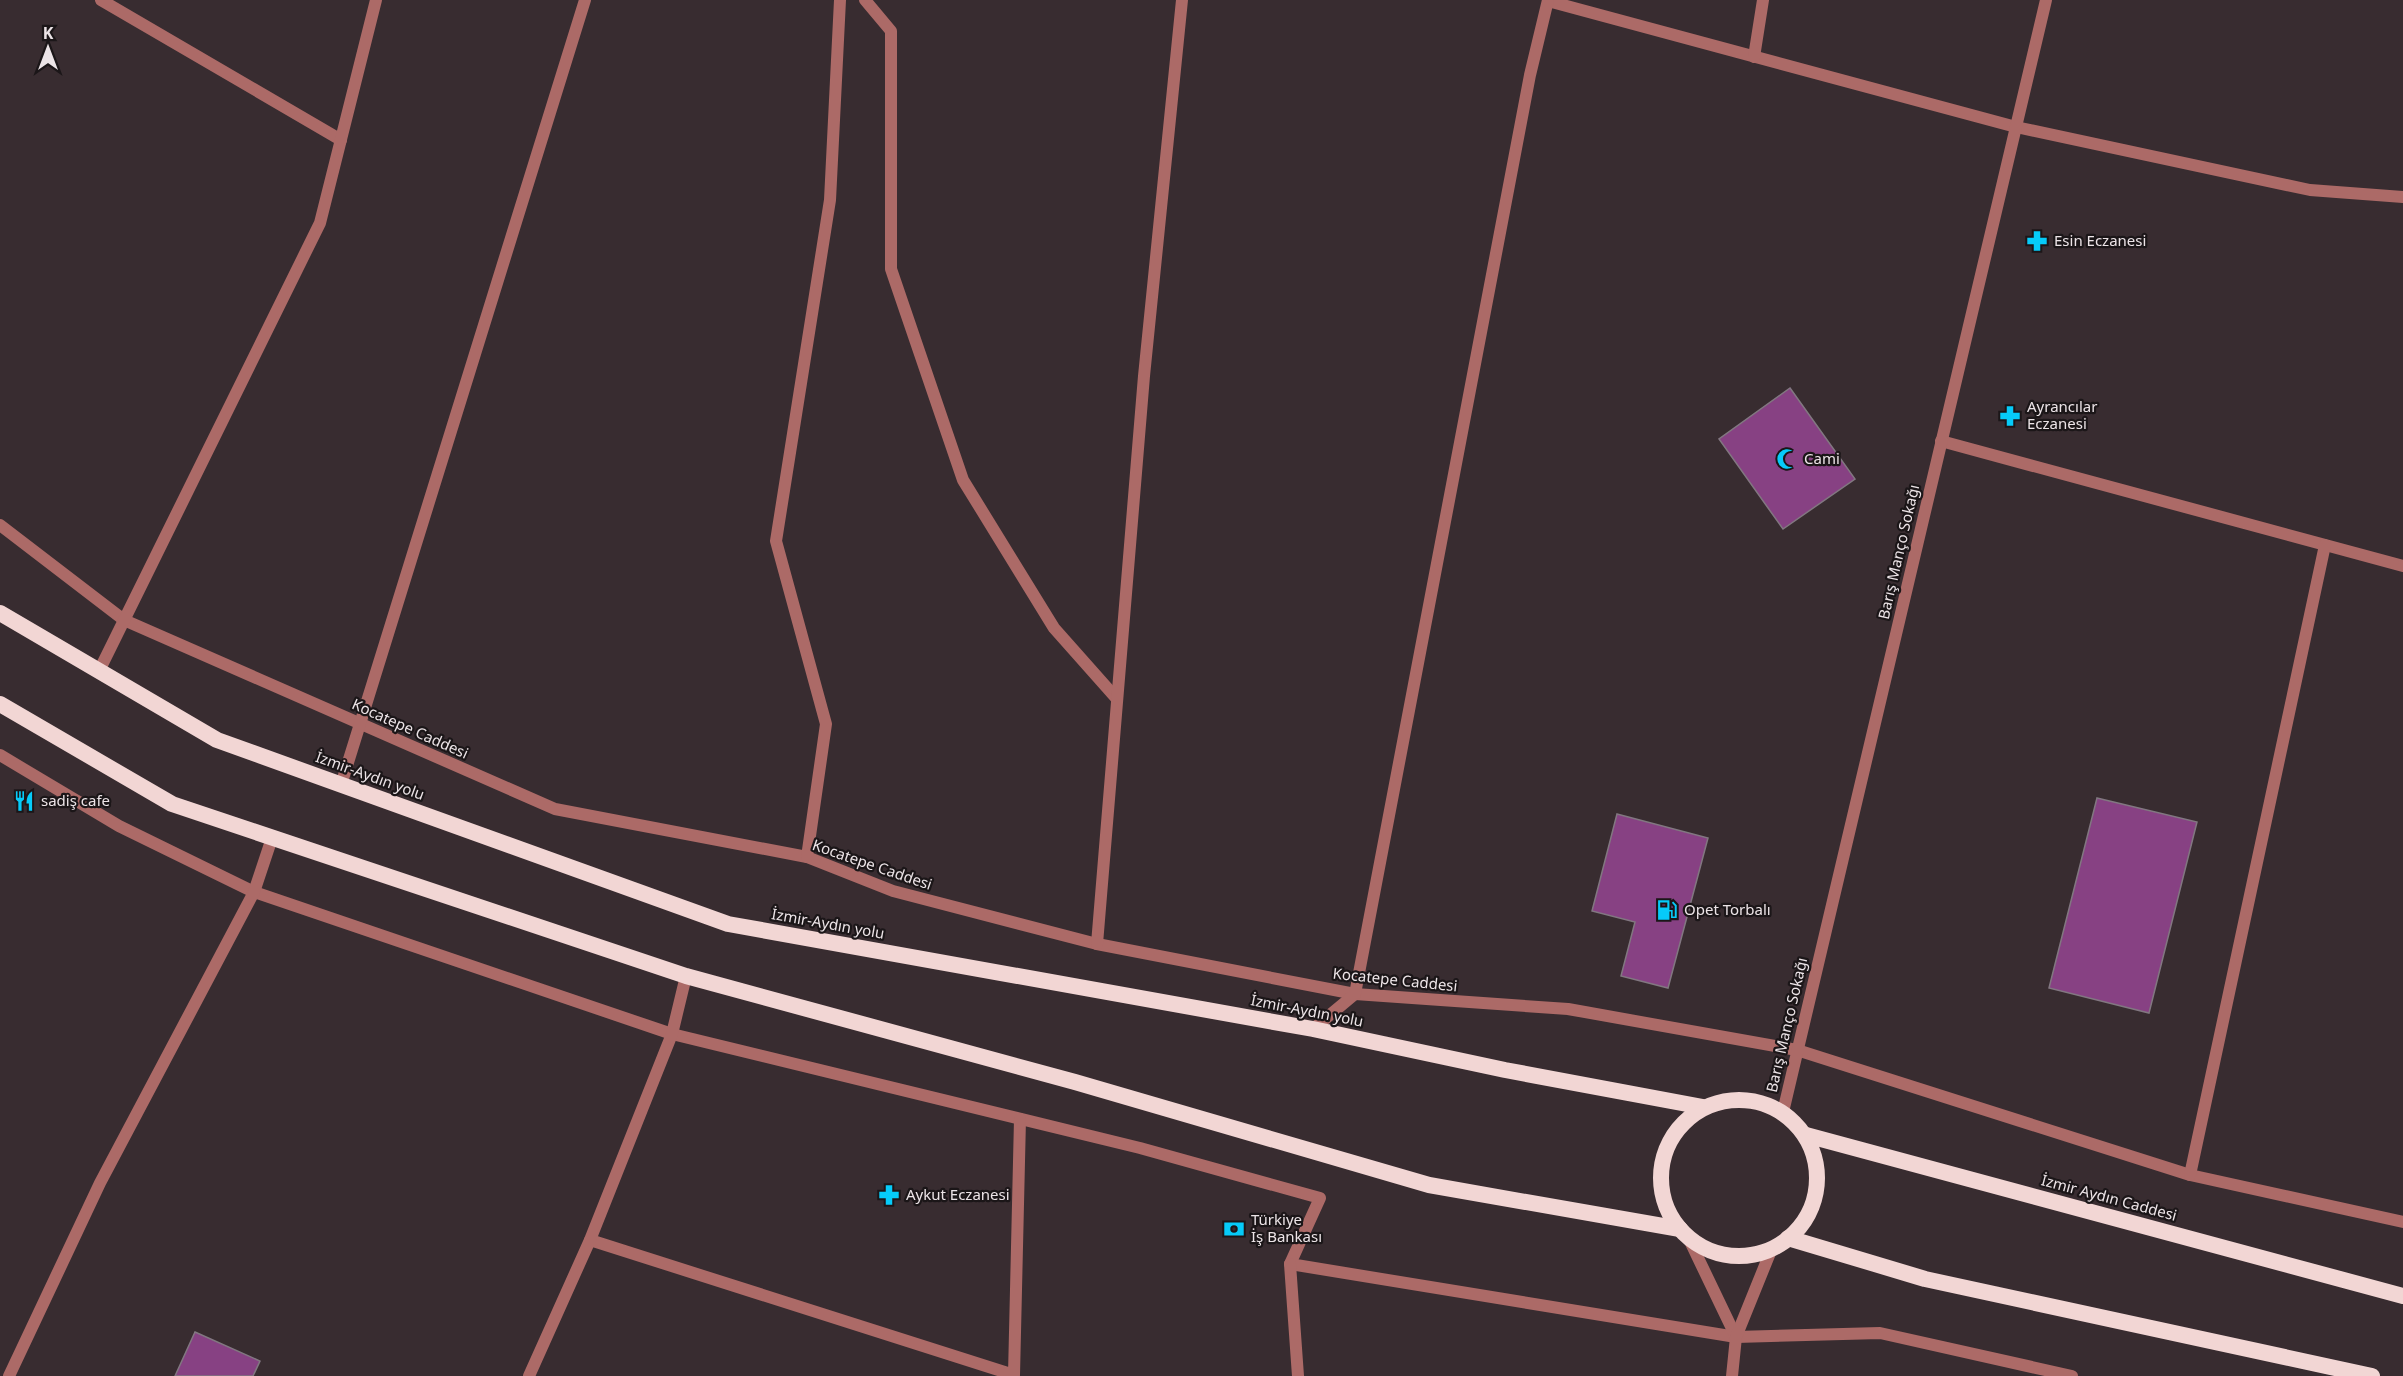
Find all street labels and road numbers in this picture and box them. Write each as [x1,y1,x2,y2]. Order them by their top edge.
street label: Barış Manço Sokağı [1873,482,1923,621]
street label: Kocatepe Caddesi [349,693,472,763]
street label: İzmir-Aydın yolu [313,746,428,804]
street label: Kocatepe Caddesi [810,834,935,894]
street label: İzmir-Aydın yolu [770,903,886,943]
street label: Barış Manço Sokağı [1761,955,1811,1094]
street label: Kocatepe Caddesi [1332,963,1458,995]
street label: İzmir-Aydın yolu [1249,989,1365,1031]
street label: İzmir Aydın Caddesi [2039,1169,2179,1225]

